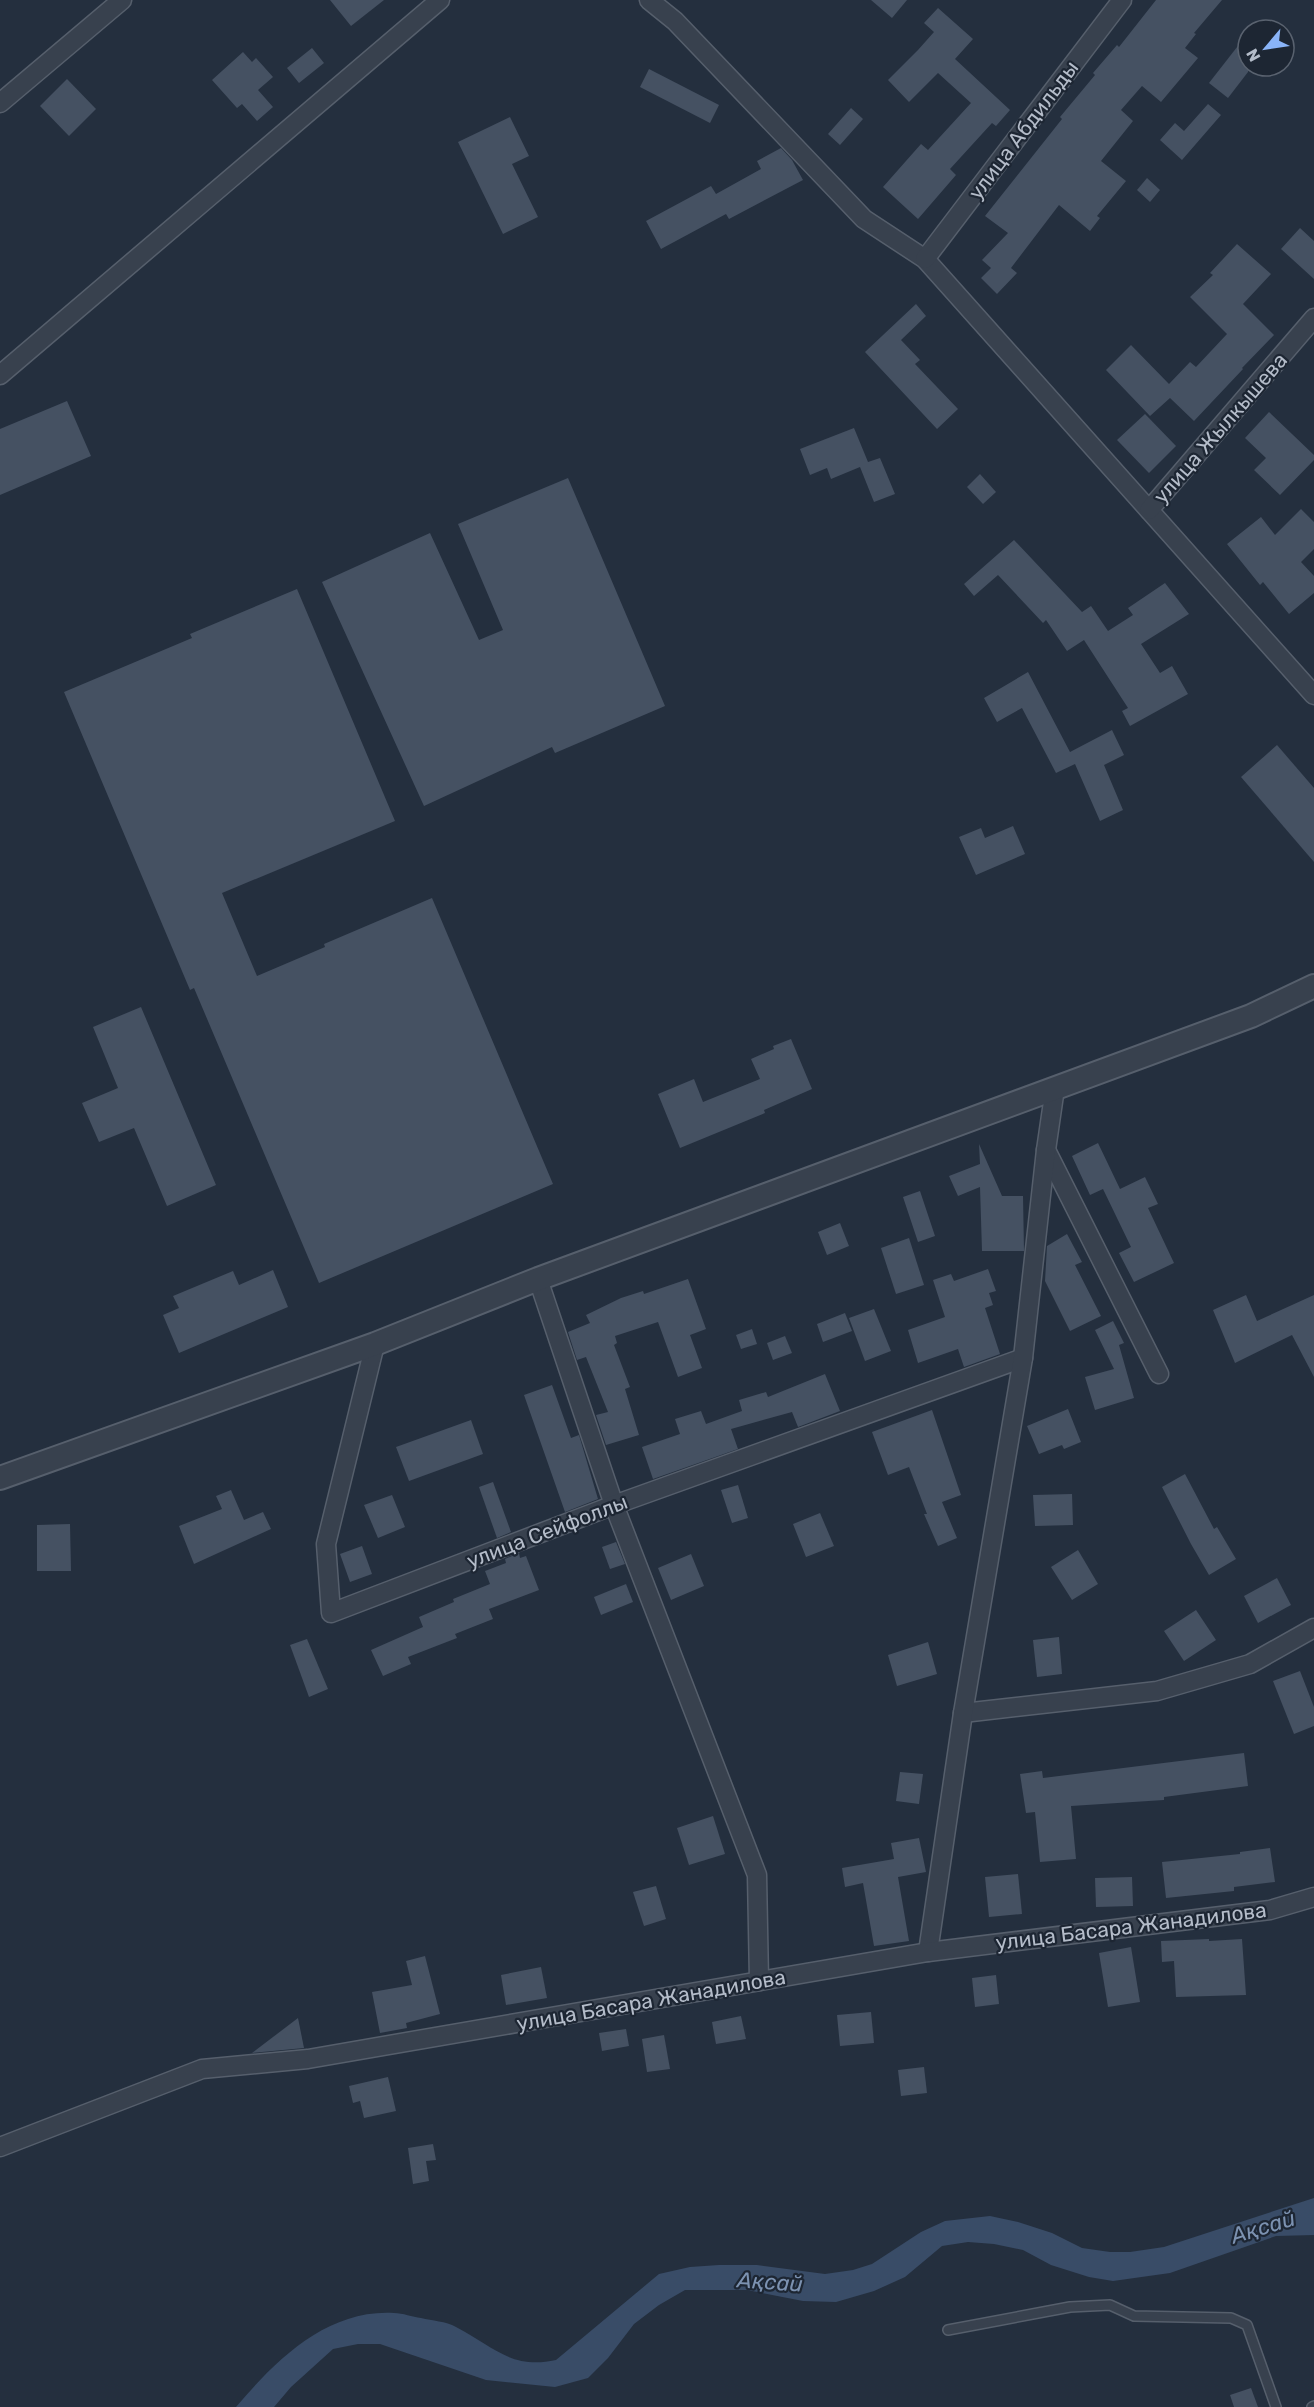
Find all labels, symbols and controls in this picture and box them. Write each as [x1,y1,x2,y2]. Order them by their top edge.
north arrow [1236,18,1296,78]
text: N [1242,45,1264,65]
street label: улица Абдильды [963,56,1083,204]
street label: улица Жылкышева [1148,348,1292,508]
street label: улица Сейфоллы [463,1489,631,1573]
street label: улица Басара Жанадилова [994,1897,1268,1955]
street label: улица Басара Жанадилова [515,1964,787,2036]
water label: Ақсай [1227,2204,1298,2250]
water label: Ақсай [735,2266,804,2298]

